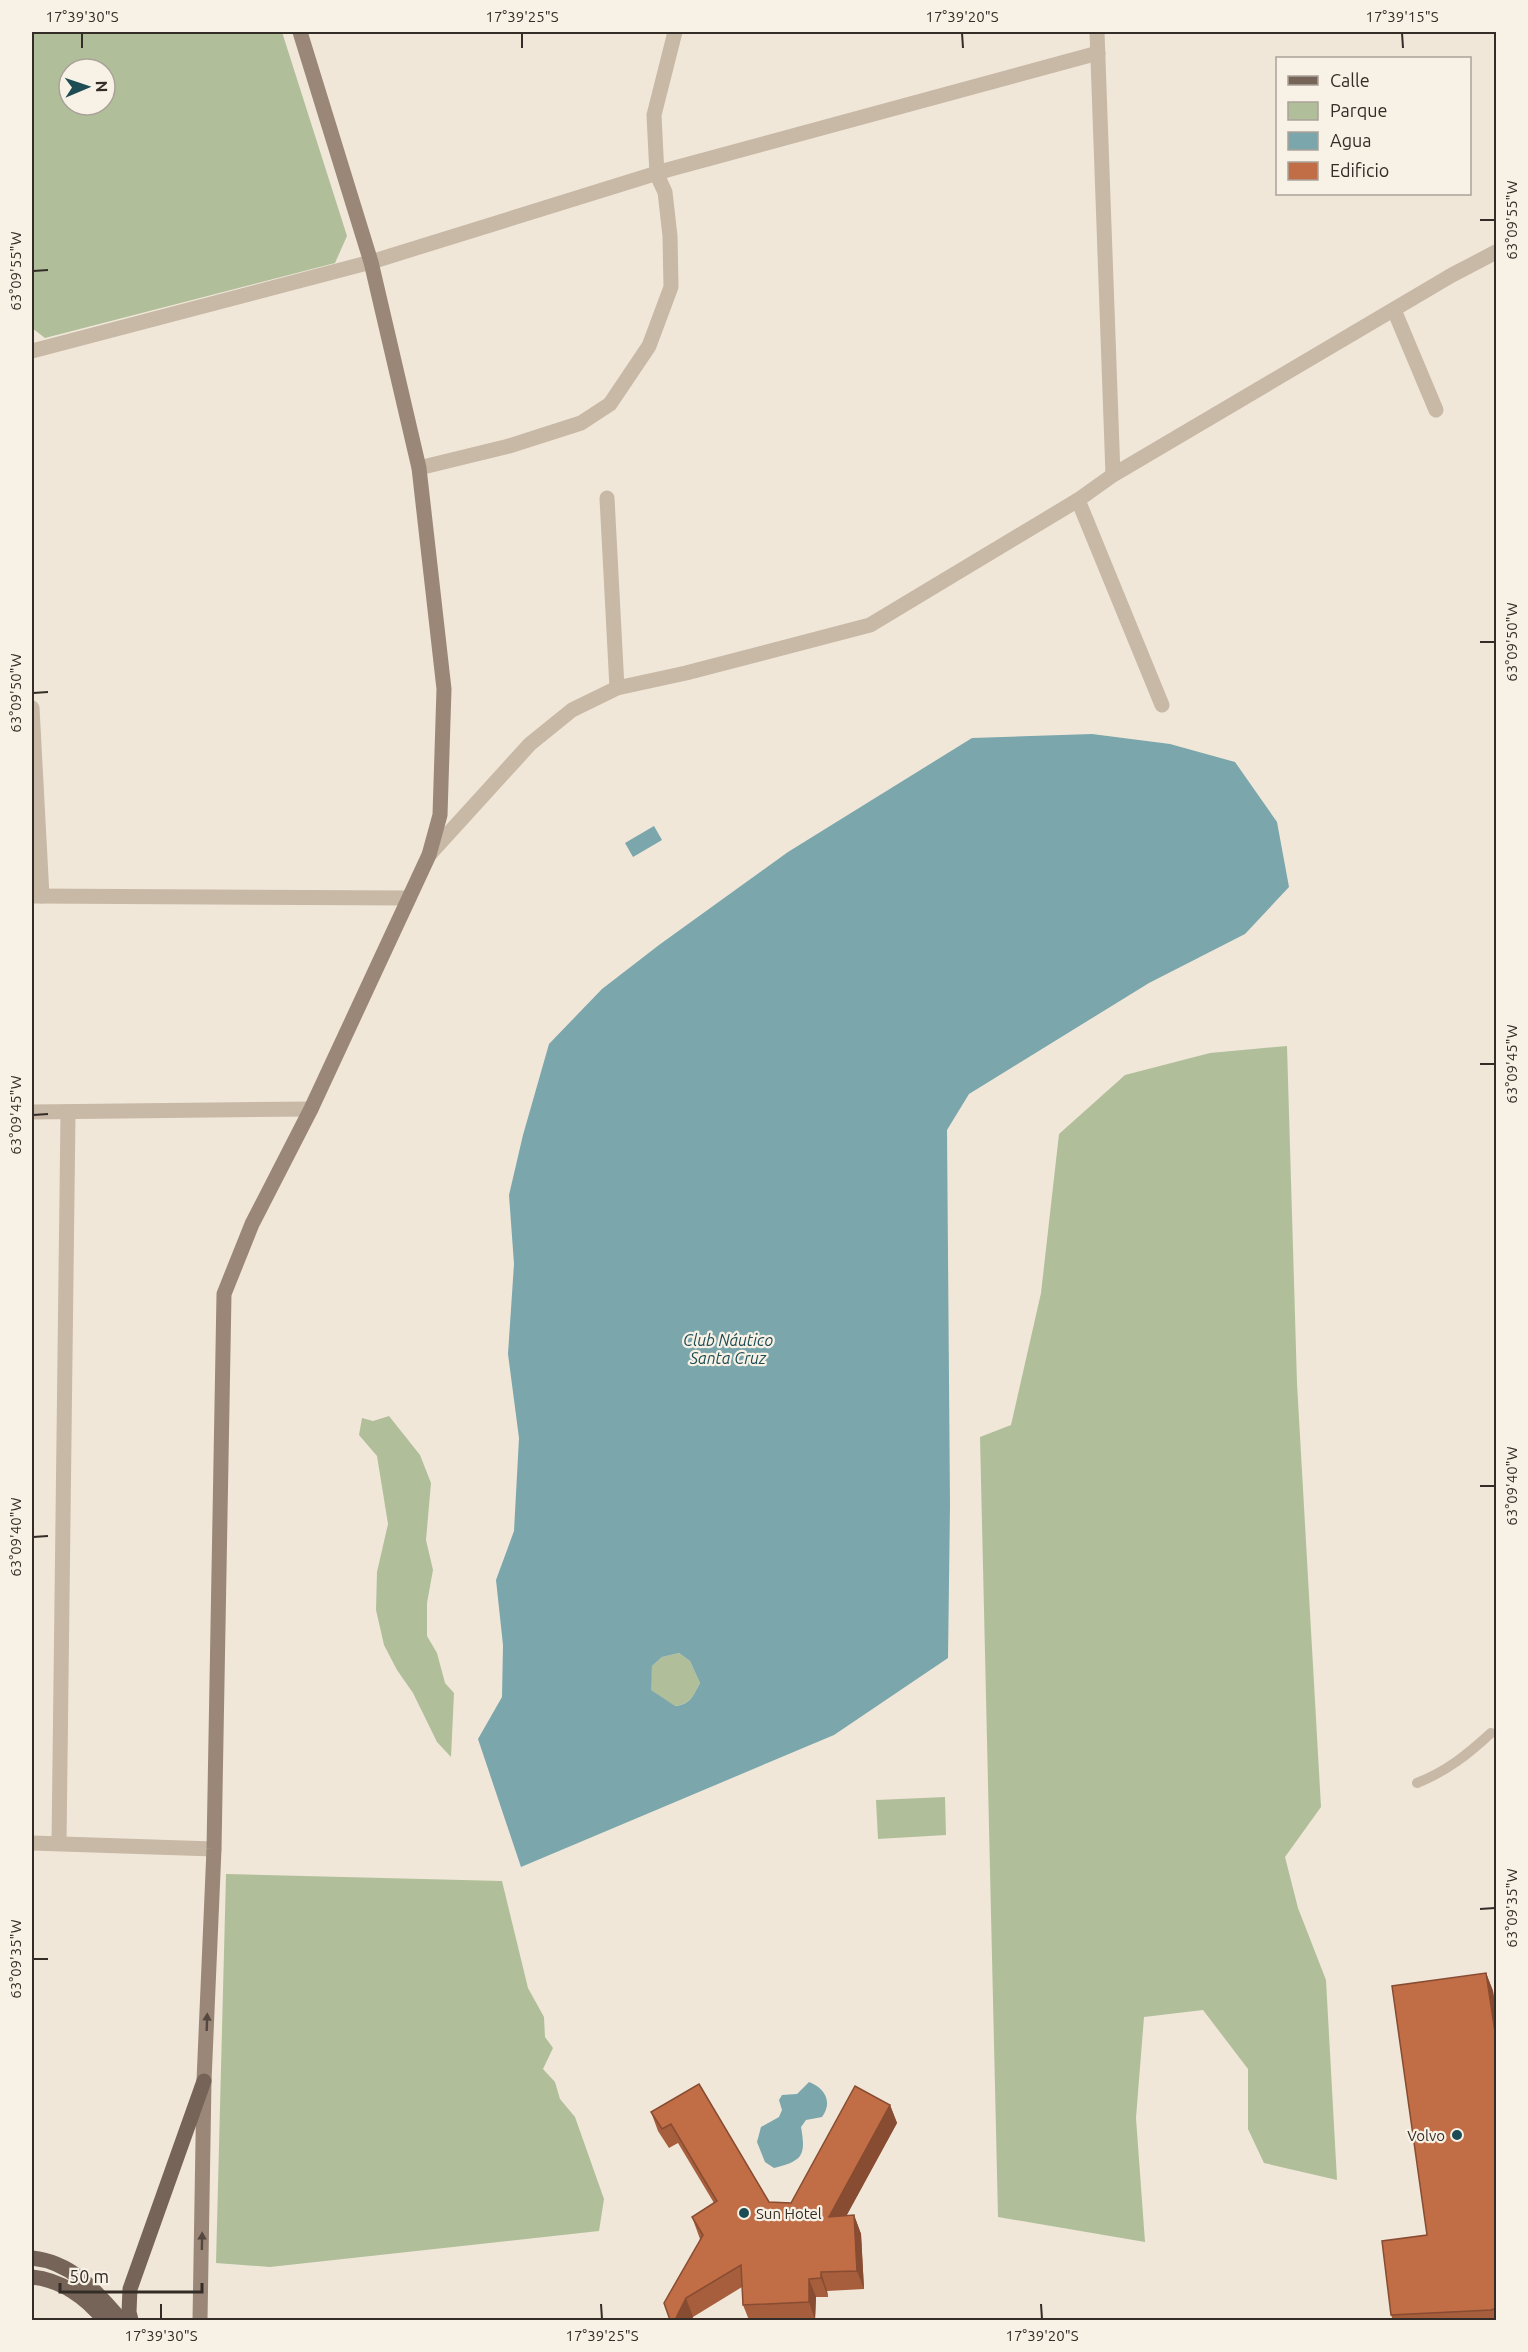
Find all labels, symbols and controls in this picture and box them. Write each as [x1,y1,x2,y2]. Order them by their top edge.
text: 17°39'30"S [45,8,119,25]
text: 17°39'25"S [485,8,559,25]
text: 17°39'20"S [925,8,999,25]
text: 17°39'15"S [1365,8,1439,25]
north arrow [57,57,117,117]
legend [1276,57,1471,195]
text: Calle [1330,70,1370,90]
text: N [93,80,111,93]
text: Parque [1330,100,1387,120]
text: Agua [1330,130,1372,150]
text: Edificio [1330,160,1389,180]
text: 63°09'55"W [1503,180,1520,260]
text: 63°09'55"W [7,231,24,311]
text: 63°09'50"W [1503,602,1520,682]
text: 63°09'50"W [7,653,24,733]
text: 63°09'45"W [1503,1024,1520,1104]
text: 63°09'45"W [7,1075,24,1155]
water label: Club Náutico Santa Cruz [683,1331,773,1367]
text: 63°09'40"W [1503,1446,1520,1526]
text: 63°09'40"W [7,1497,24,1577]
text: 63°09'35"W [1503,1868,1520,1948]
text: 63°09'35"W [7,1919,24,1999]
one-way arrow [202,2013,211,2032]
place label: Volvo [1407,2127,1445,2144]
marker: Volvo [1450,2128,1464,2142]
place label: Sun Hotel [756,2205,822,2222]
marker: Sun Hotel [737,2206,751,2220]
one-way arrow [197,2232,206,2251]
scale bar [60,2256,202,2294]
text: 50 m [69,2266,109,2286]
text: 17°39'30"S [124,2327,198,2344]
text: 17°39'25"S [565,2327,639,2344]
text: 17°39'20"S [1005,2327,1079,2344]

